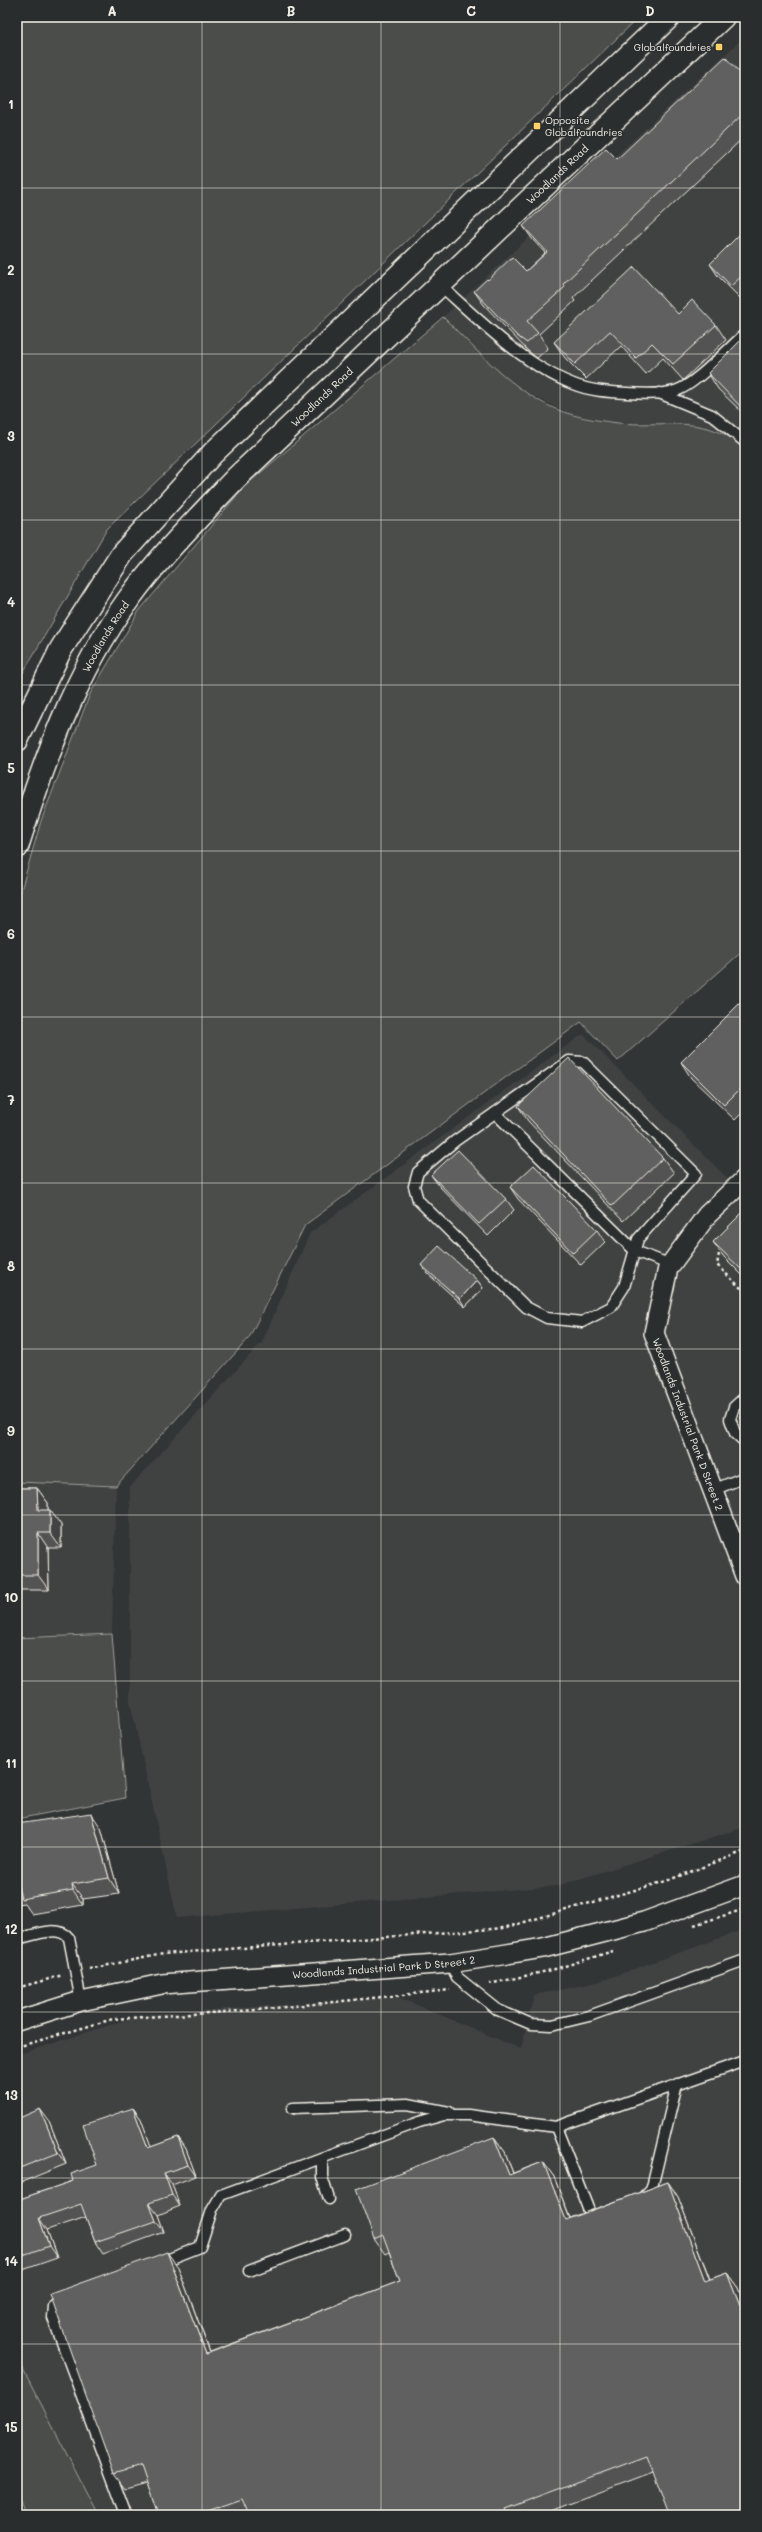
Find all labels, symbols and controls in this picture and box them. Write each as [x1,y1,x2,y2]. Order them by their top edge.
text: A [107,2,117,19]
text: B [287,2,296,19]
text: C [466,2,476,19]
text: D [645,2,655,19]
place label: Globalfoundries [634,40,711,54]
marker: Globalfoundries [714,42,724,52]
text: 1 [8,95,14,112]
place label: Opposite Globalfoundries [545,113,622,139]
marker: Opposite Globalfoundries [532,121,542,131]
street label: Woodlands Road [523,141,591,207]
text: 2 [7,261,15,278]
street label: Woodlands Road [288,364,356,430]
text: 3 [7,427,15,444]
text: 4 [7,593,15,610]
street label: Woodlands Road [79,598,132,674]
text: 5 [7,759,15,776]
text: 6 [7,925,15,942]
text: 7 [7,1091,15,1108]
text: 8 [7,1257,15,1274]
street label: Woodlands Industrial Park D Street 2 [649,1336,727,1513]
text: 9 [7,1422,15,1439]
text: 10 [4,1588,18,1605]
text: 11 [5,1754,17,1771]
text: 12 [4,1920,18,1937]
street label: Woodlands Industrial Park D Street 2 [292,1952,476,1981]
text: 13 [4,2086,18,2103]
text: 14 [4,2252,18,2269]
text: 15 [4,2418,18,2435]

